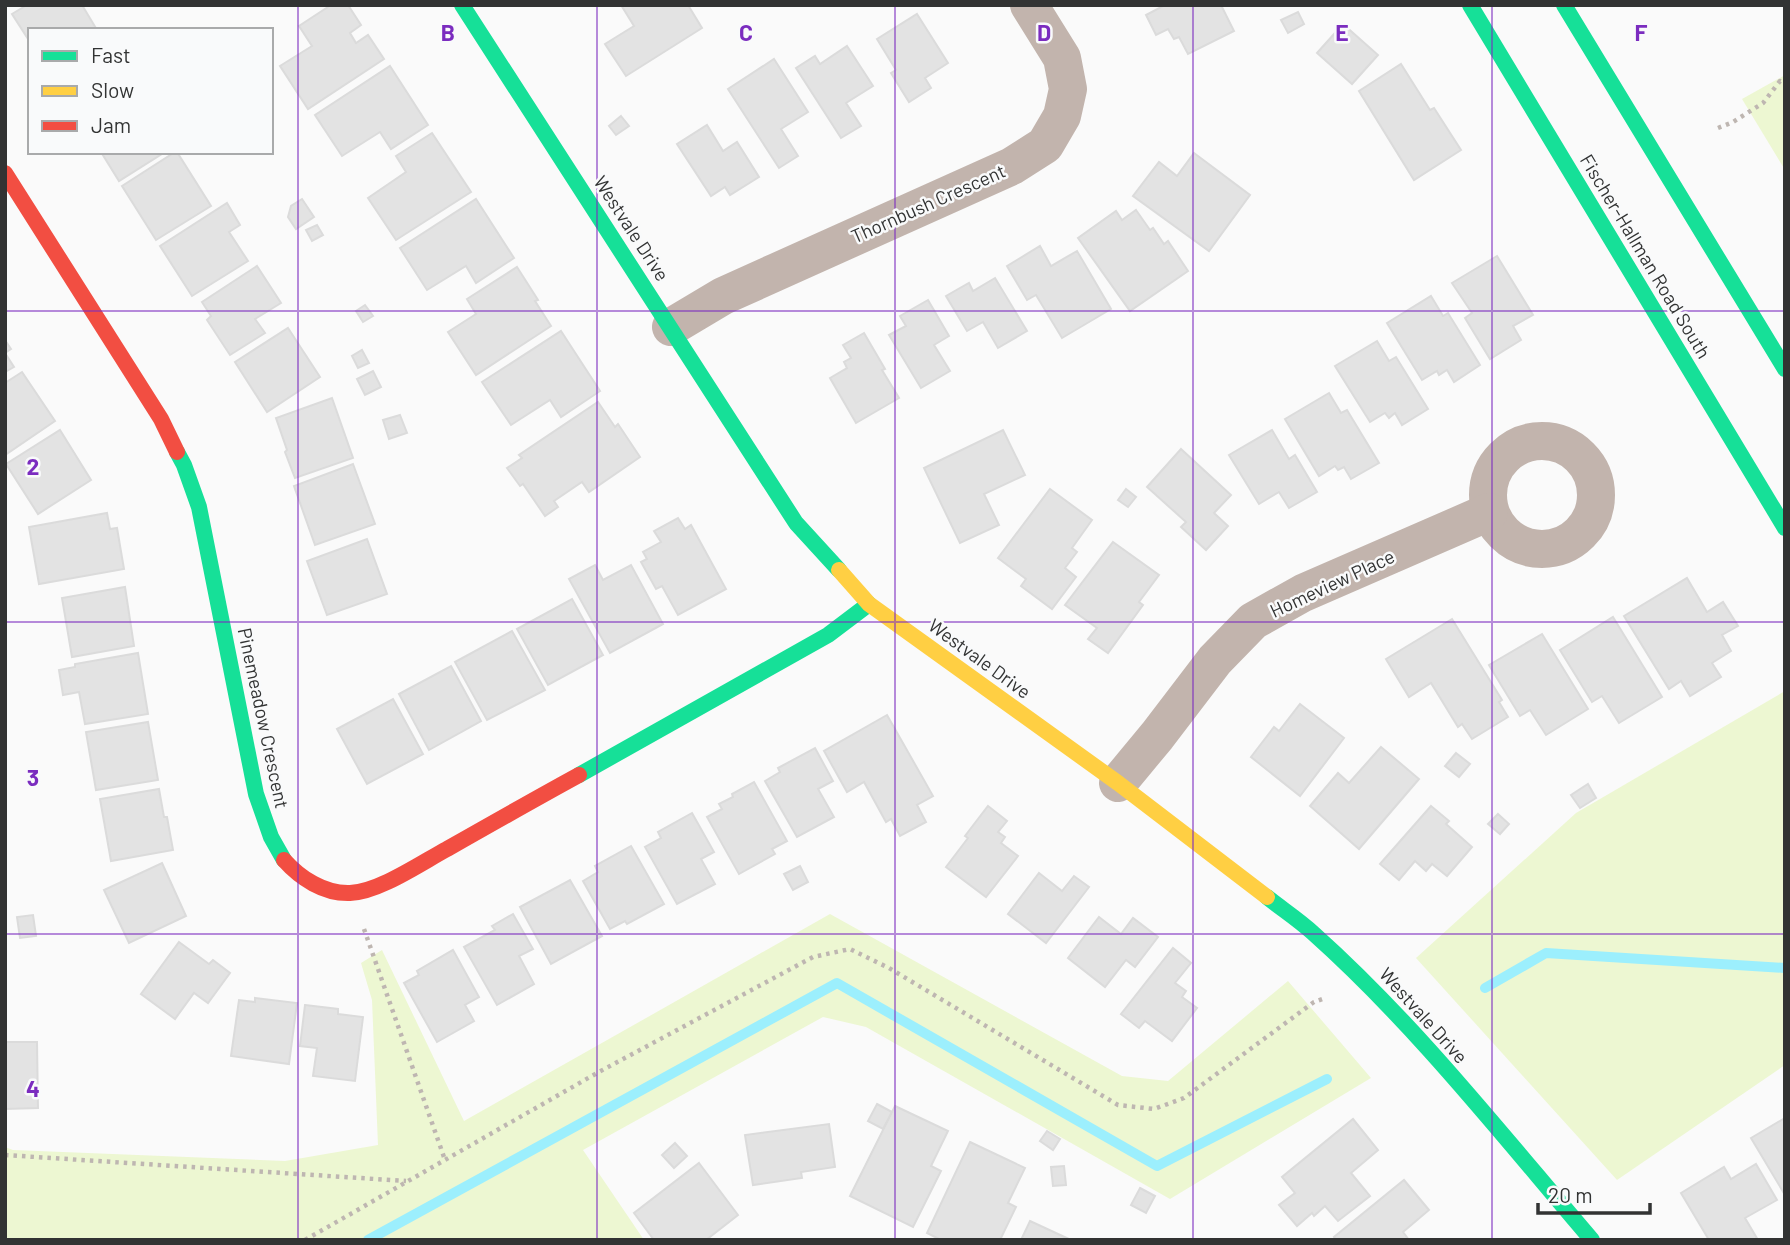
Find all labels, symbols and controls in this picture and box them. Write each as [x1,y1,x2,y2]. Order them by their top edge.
text: B [441,18,455,46]
text: C [739,18,753,46]
text: D [1037,18,1051,46]
text: E [1335,18,1349,46]
text: F [1635,18,1648,46]
legend [28,28,273,154]
text: Fast [91,42,131,67]
text: Slow [91,77,134,102]
text: Jam [91,112,131,137]
street label: Fischer-Hallman Road South [1576,150,1716,362]
street label: Thornbush Crescent [847,159,1009,247]
street label: Westvale Drive [589,171,675,285]
text: 2 [27,452,39,480]
street label: Homeview Place [1266,544,1398,622]
street label: Westvale Drive [924,613,1036,703]
street label: Pinemeadow Crescent [234,626,294,810]
text: 3 [27,763,39,791]
street label: Westvale Drive [1375,962,1473,1068]
text: 4 [26,1074,40,1102]
scale bar [1538,1172,1650,1216]
text: 20 m [1548,1182,1593,1207]

